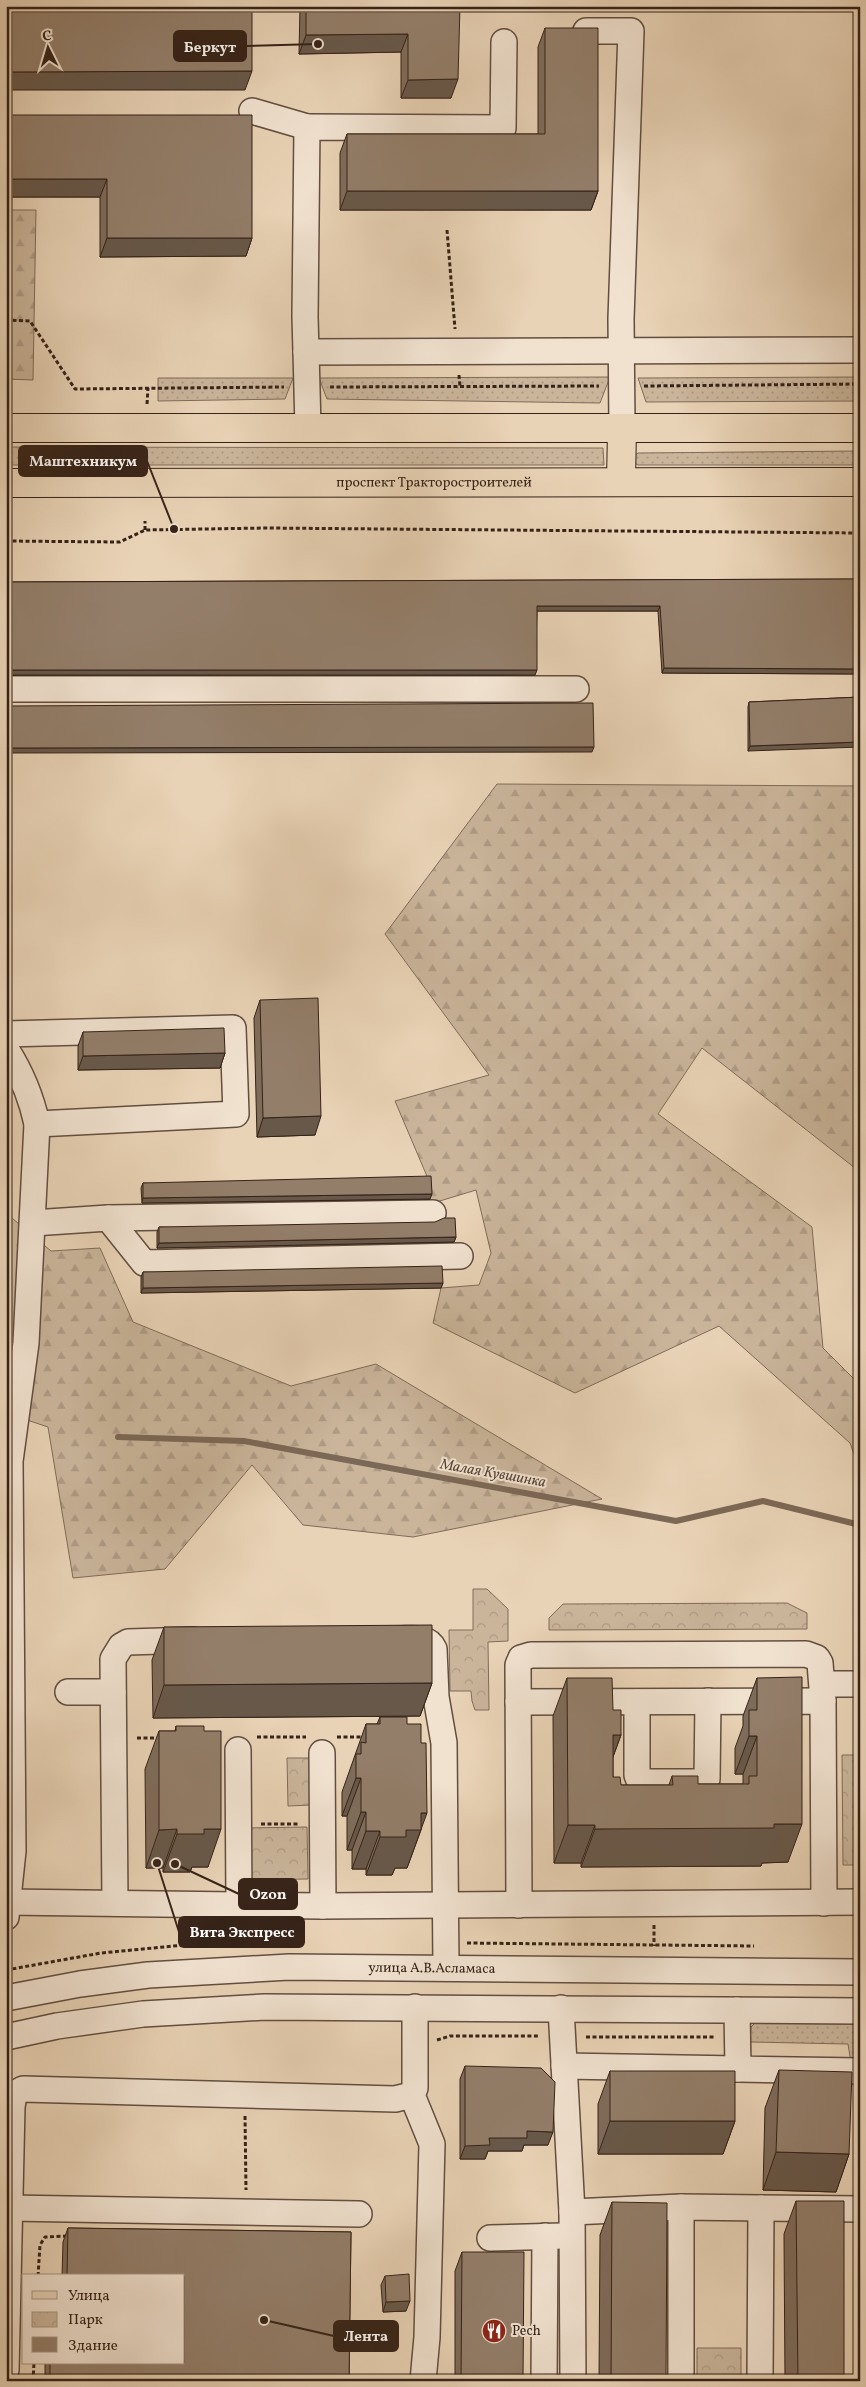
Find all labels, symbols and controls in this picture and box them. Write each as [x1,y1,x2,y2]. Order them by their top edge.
north arrow [22,22,72,72]
text: С [42,27,52,46]
callout: Беркут [174,31,246,61]
text: Беркут [184,38,237,59]
callout: Маштехникум [19,446,147,476]
text: Маштехникум [29,452,137,473]
street label: проспект Тракторостроителей [336,473,532,492]
water label: Малая Кувшинка [438,1454,547,1494]
callout: Ozon [239,1879,297,1909]
text: Ozon [249,1885,287,1906]
callout: Вита Экспресс [179,1917,304,1947]
text: Вита Экспресс [189,1923,295,1944]
street label: улица А.В.Асламаса [368,1958,496,1978]
legend [22,2274,185,2364]
text: Улица [68,2286,110,2307]
text: Парк [68,2310,103,2331]
restaurant icon: Pech [481,2318,507,2344]
callout: Лента [334,2321,398,2351]
place label: Pech [512,2322,541,2341]
text: Лента [344,2327,388,2348]
text: Здание [68,2336,118,2357]

